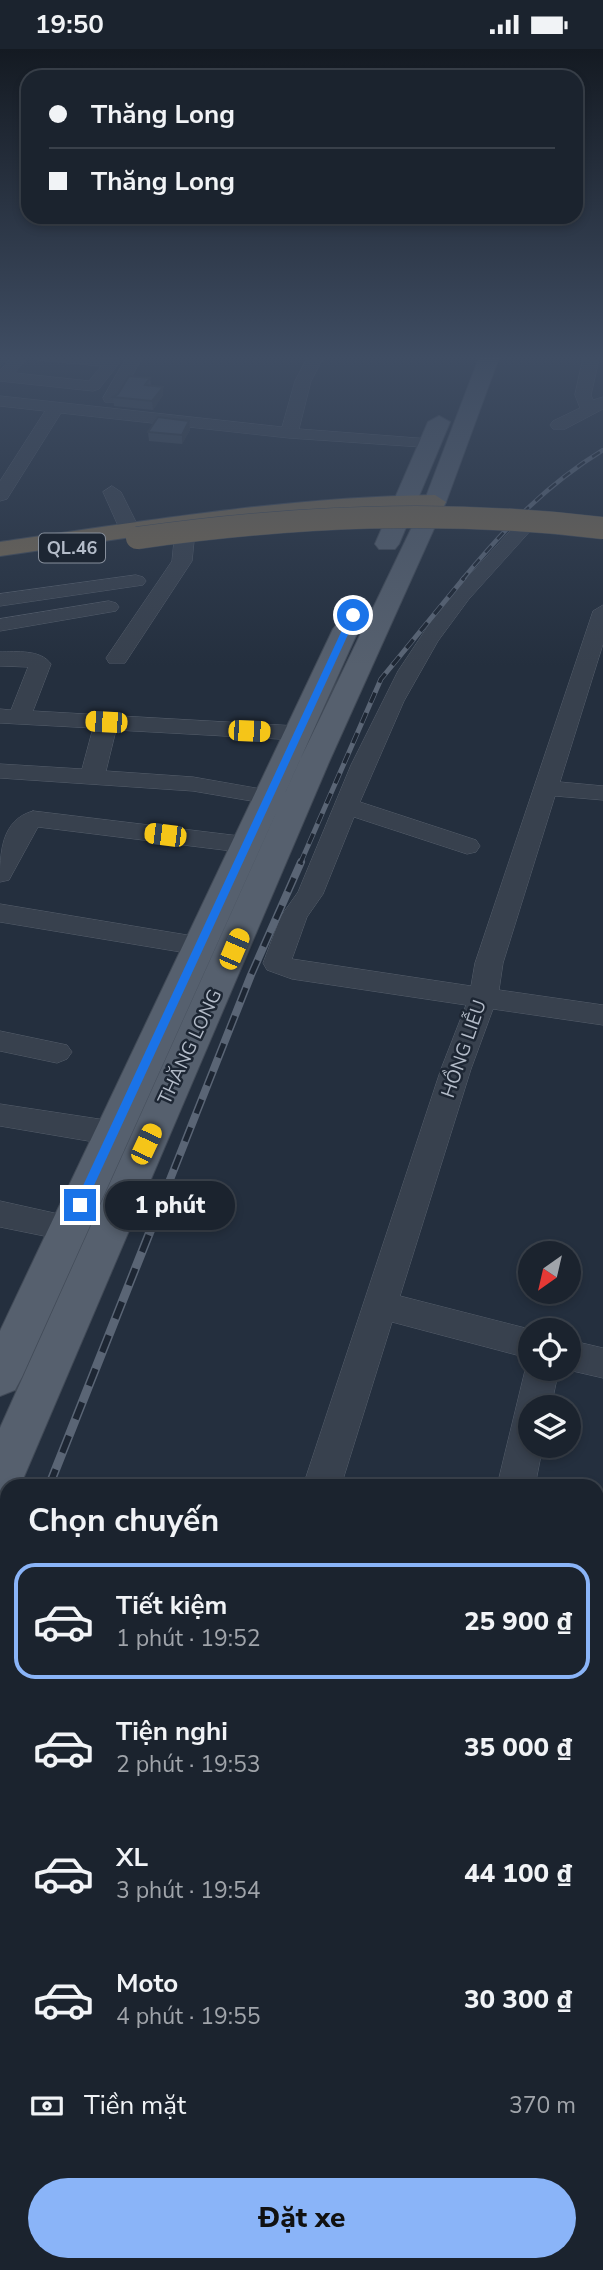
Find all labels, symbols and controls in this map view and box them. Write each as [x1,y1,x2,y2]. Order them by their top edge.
text: 19:50 [35,7,104,42]
text: Thăng Long [91,97,235,132]
text: Thăng Long [91,164,235,199]
road number: QL.46 [39,534,105,563]
route start [337,599,369,631]
car [85,710,128,734]
car [228,720,271,742]
car [143,822,188,848]
car [217,926,252,972]
street label: THĂNG LONG [152,985,228,1109]
street label: HỒNG LIỄU [433,996,493,1101]
car [128,1121,165,1167]
callout: 1 phút [104,1181,234,1229]
route end [64,1189,96,1221]
text: 1 phút [135,1190,205,1221]
north arrow [518,1241,581,1304]
map controls [518,1241,581,1458]
button: locate [518,1318,581,1381]
button: layers [518,1395,581,1458]
text: Chọn chuyến [28,1499,219,1542]
text: Tiết kiệm [116,1588,227,1623]
icon: car [32,1590,95,1653]
text: 25 900 ₫ [464,1604,572,1639]
text: 1 phút · 19:52 [116,1623,261,1654]
text: Tiện nghi [116,1714,228,1749]
icon: car [32,1716,95,1779]
text: 35 000 ₫ [464,1730,572,1765]
text: 2 phút · 19:53 [116,1749,261,1780]
text: XL [116,1840,148,1875]
icon: car [32,1842,95,1905]
text: 44 100 ₫ [464,1856,572,1891]
text: 3 phút · 19:54 [116,1875,261,1906]
text: Moto [116,1966,178,2001]
icon: car [32,1968,95,2031]
text: 30 300 ₫ [464,1982,572,2017]
text: 4 phút · 19:55 [116,2001,261,2032]
icon: cash [28,2087,66,2125]
text: Tiền mặt [84,2088,186,2123]
text: 370 m [509,2090,576,2121]
button: Đặt xe [28,2178,576,2258]

